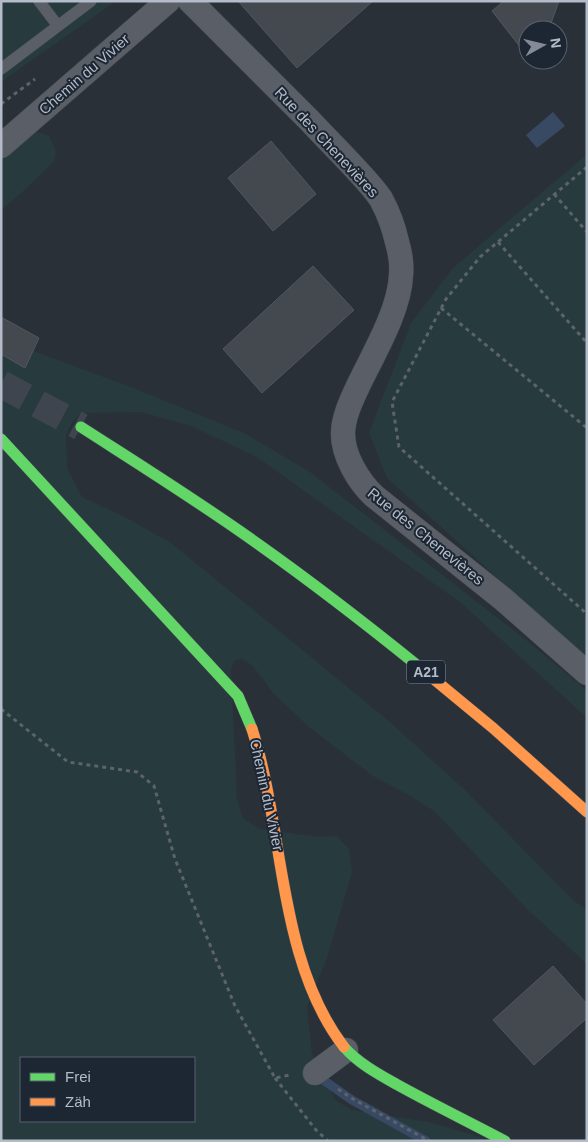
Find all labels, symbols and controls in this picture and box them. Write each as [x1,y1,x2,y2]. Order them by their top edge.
north arrow [518,20,568,70]
street label: Chemin du Vivier [35,30,133,118]
text: N [547,37,565,49]
street label: Rue des Chenevières [272,83,382,201]
street label: Rue des Chenevières [365,484,487,588]
road number: A21 [407,660,445,684]
street label: Chemin du Vivier [247,738,287,852]
legend [20,1057,195,1122]
text: Frei [65,1068,91,1085]
text: Zäh [65,1093,91,1110]

